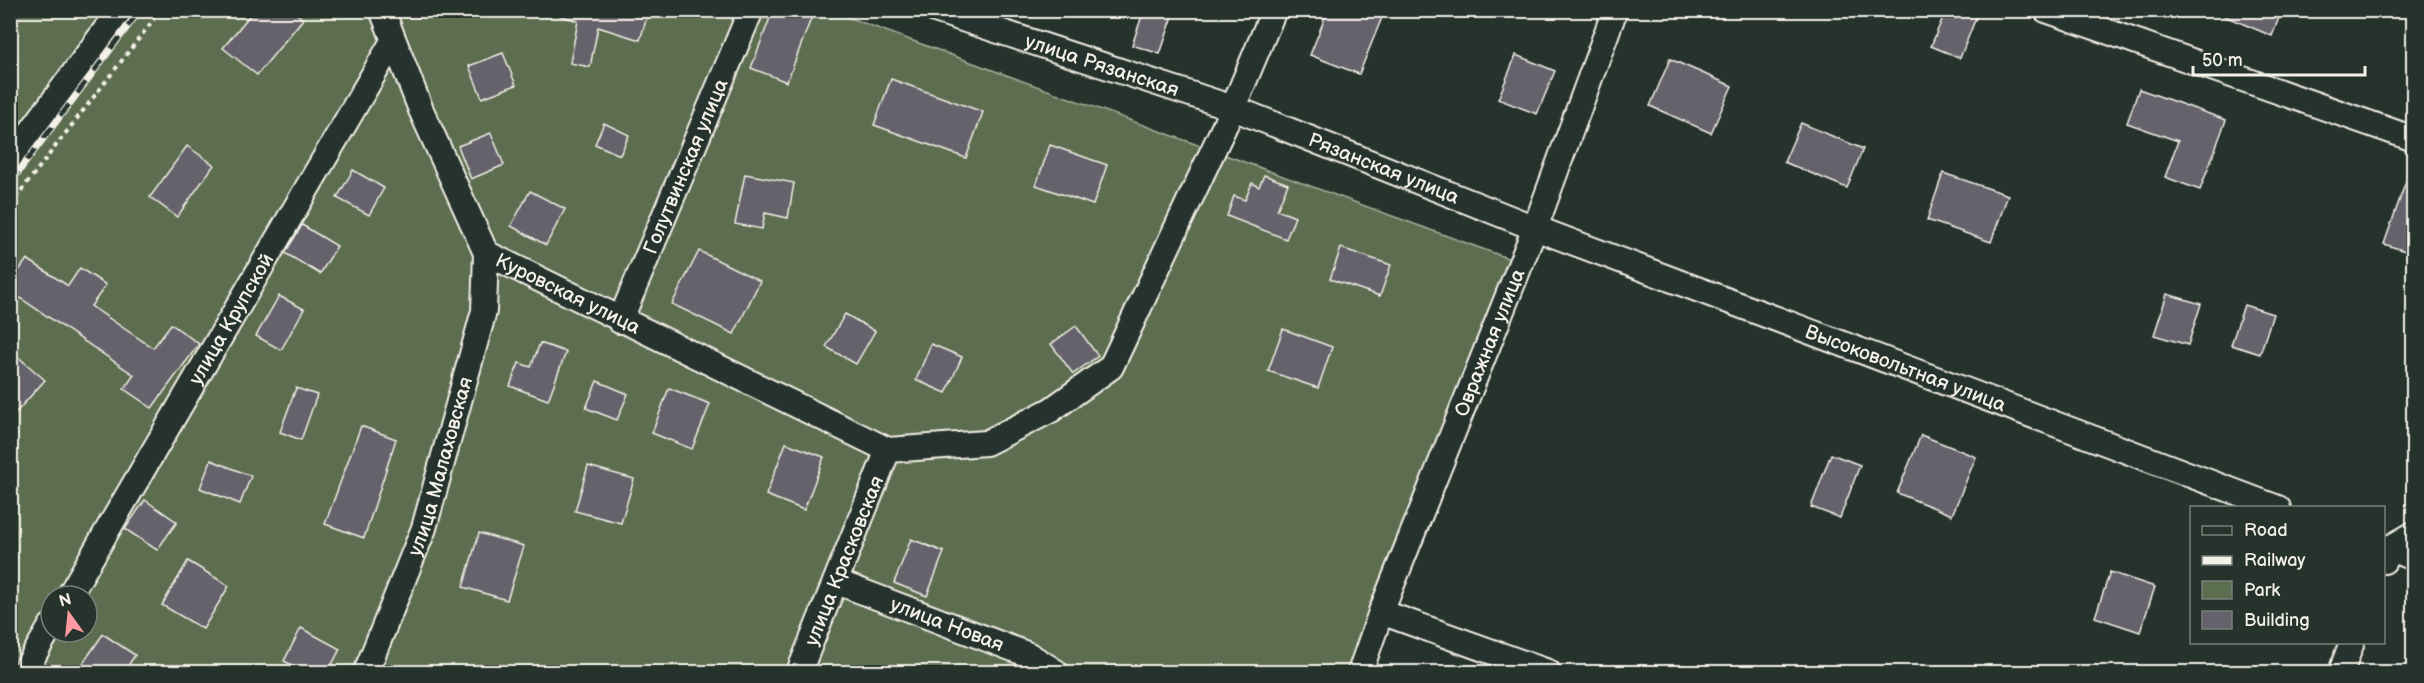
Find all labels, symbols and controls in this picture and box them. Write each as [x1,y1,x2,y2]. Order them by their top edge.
street label: улица Рязанская [1022,29,1182,102]
scale bar [2193,39,2366,77]
text: 50 m [2202,50,2243,71]
street label: Голутвинская улица [639,75,734,258]
street label: Рязанская улица [1304,128,1463,210]
street label: улица Крупской [184,249,279,389]
street label: Куровская улица [491,249,644,340]
street label: Овражная улица [1450,265,1530,420]
street label: Высоковольтная улица [1802,320,2009,418]
street label: улица Малаховская [403,374,478,560]
street label: улица Красковская [800,473,889,649]
legend [2190,506,2385,644]
text: Road [2244,520,2288,541]
text: Railway [2244,550,2306,571]
text: Park [2244,580,2280,601]
north arrow [39,584,99,644]
text: N [57,590,74,612]
street label: улица Новая [887,592,1007,657]
text: Building [2244,610,2310,631]

